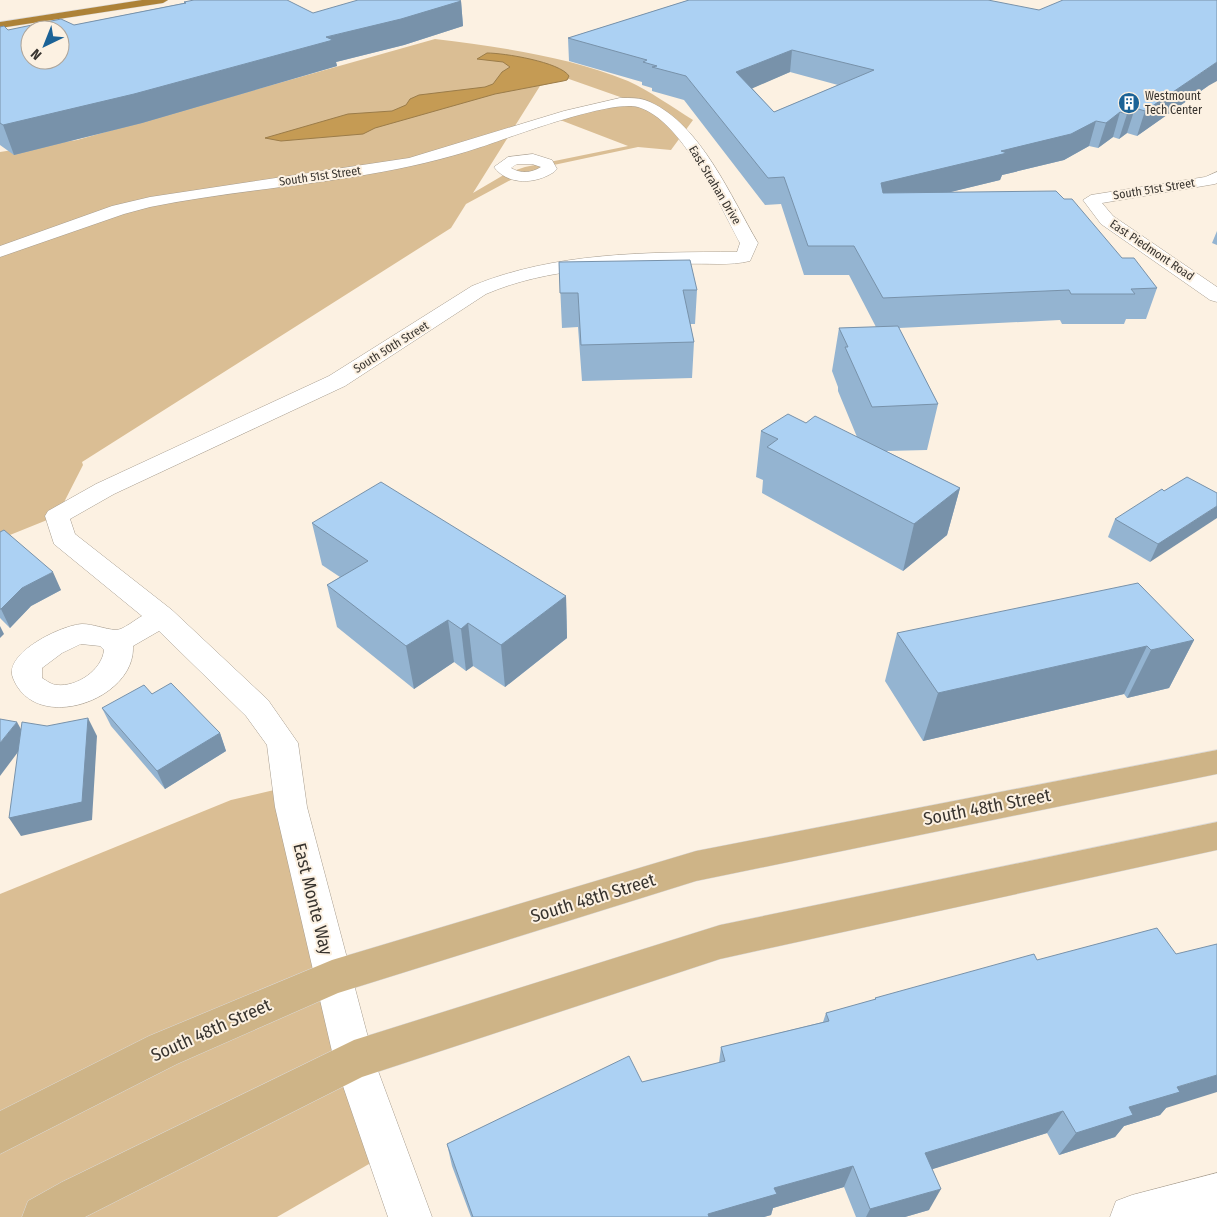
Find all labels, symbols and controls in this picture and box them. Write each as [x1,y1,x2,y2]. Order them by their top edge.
north arrow [20,20,70,70]
text: N [28,45,45,63]
place label: Westmount Tech Center [1145,89,1203,117]
building icon: Westmount Tech Center [1117,91,1141,115]
street label: East Strahan Drive [686,143,744,227]
street label: South 51st Street [278,163,362,189]
street label: South 51st Street [1112,176,1196,202]
street label: East Piedmont Road [1107,217,1197,283]
street label: South 50th Street [351,318,431,376]
street label: South 48th Street [922,784,1053,830]
street label: East Monte Way [288,841,338,957]
street label: South 48th Street [528,869,658,927]
street label: South 48th Street [148,994,274,1066]

